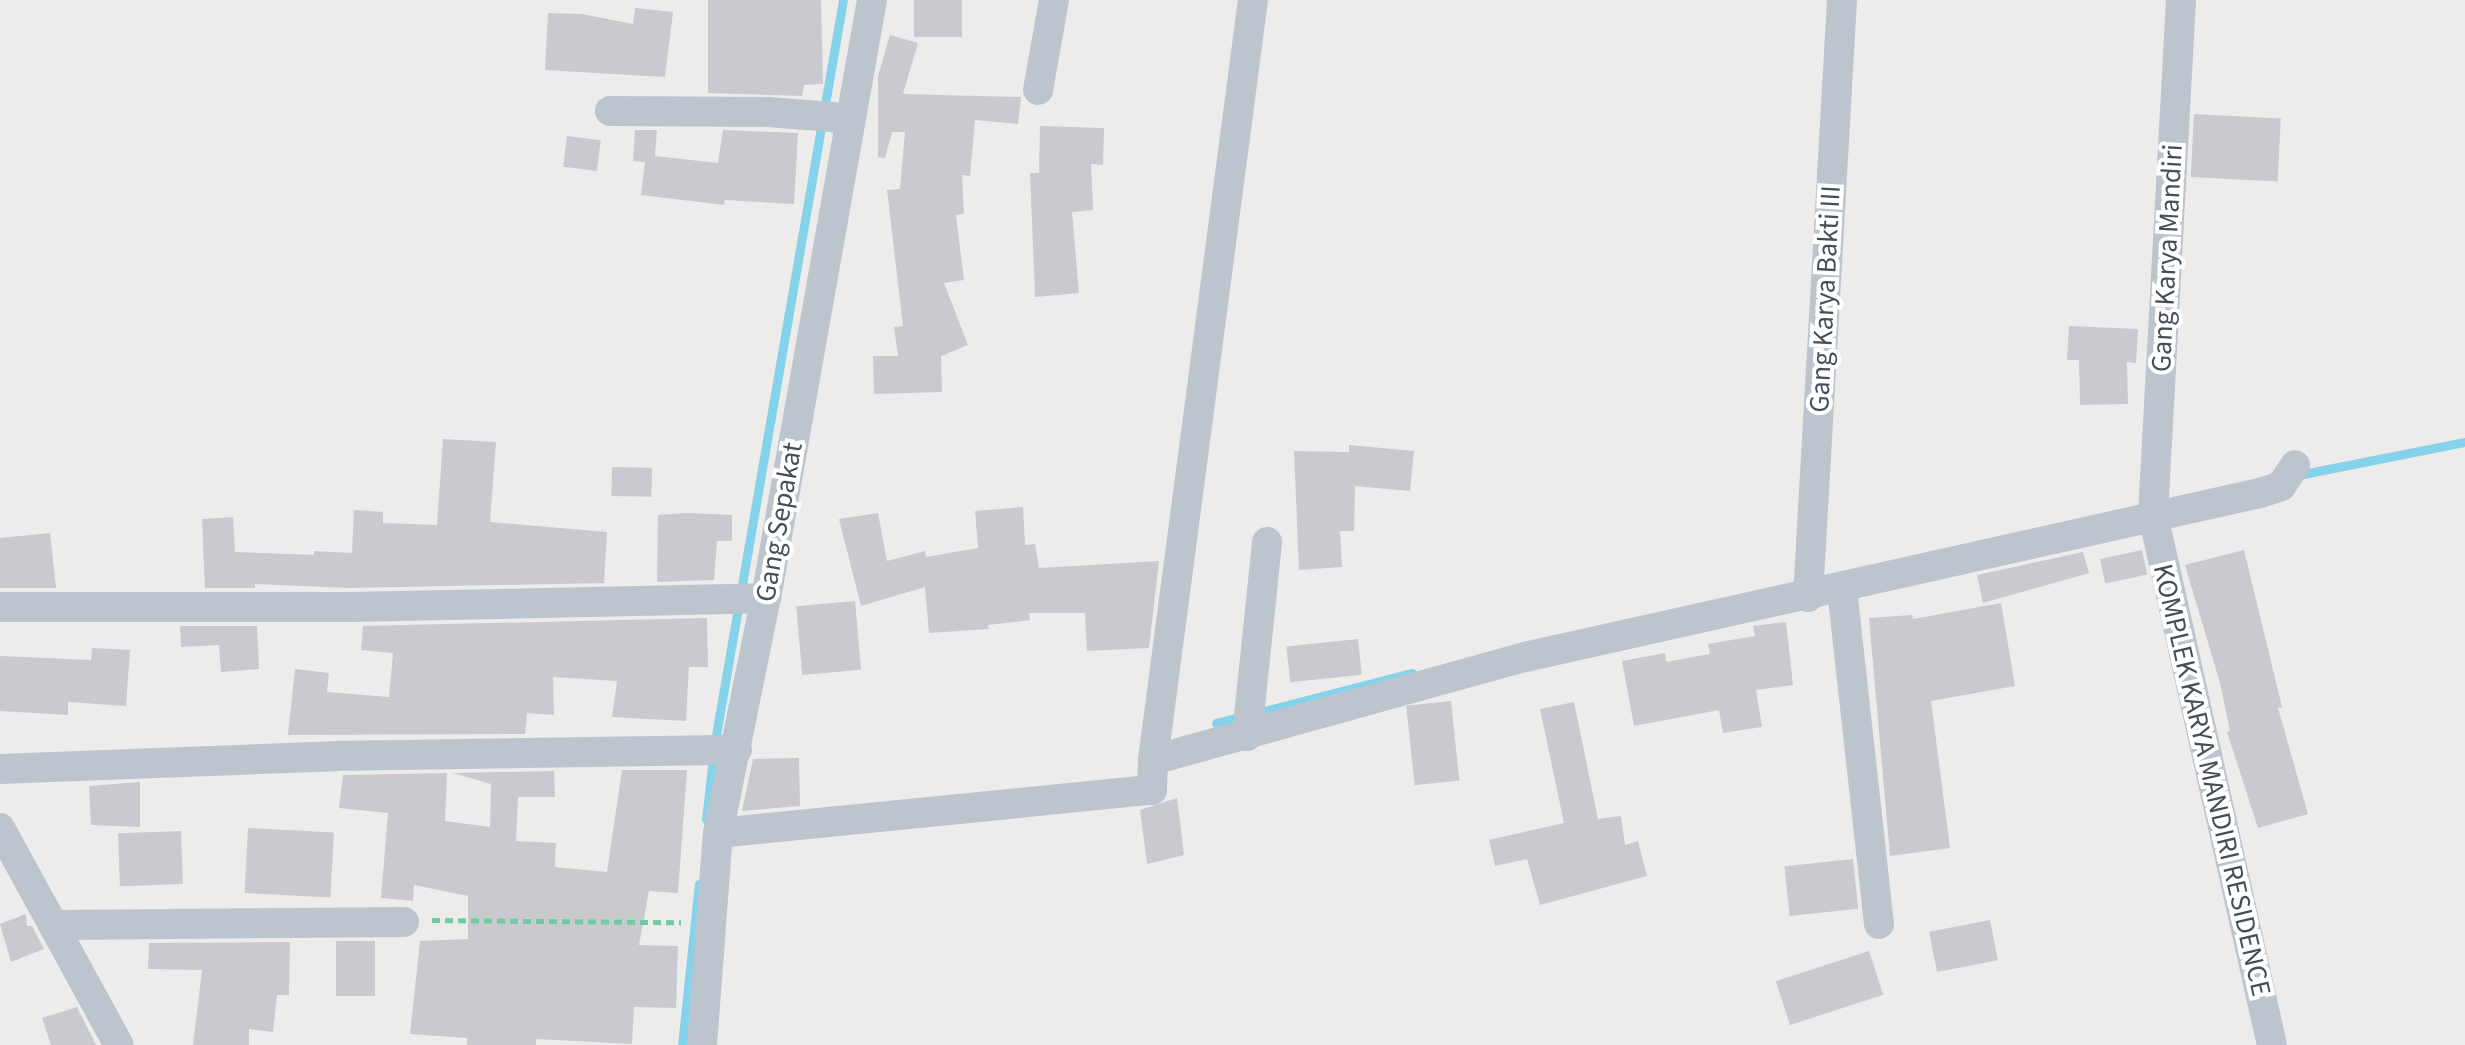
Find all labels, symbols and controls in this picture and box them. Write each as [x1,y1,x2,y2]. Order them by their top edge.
street label: Gang Karya Mandiri [2144,143,2190,373]
street label: Gang Karya Bakti III [1802,185,1848,413]
street label: Gang Sepakat [748,440,810,604]
street label: KOMPLEK KARYA MANDIRI RESIDENCE [2146,561,2278,999]

